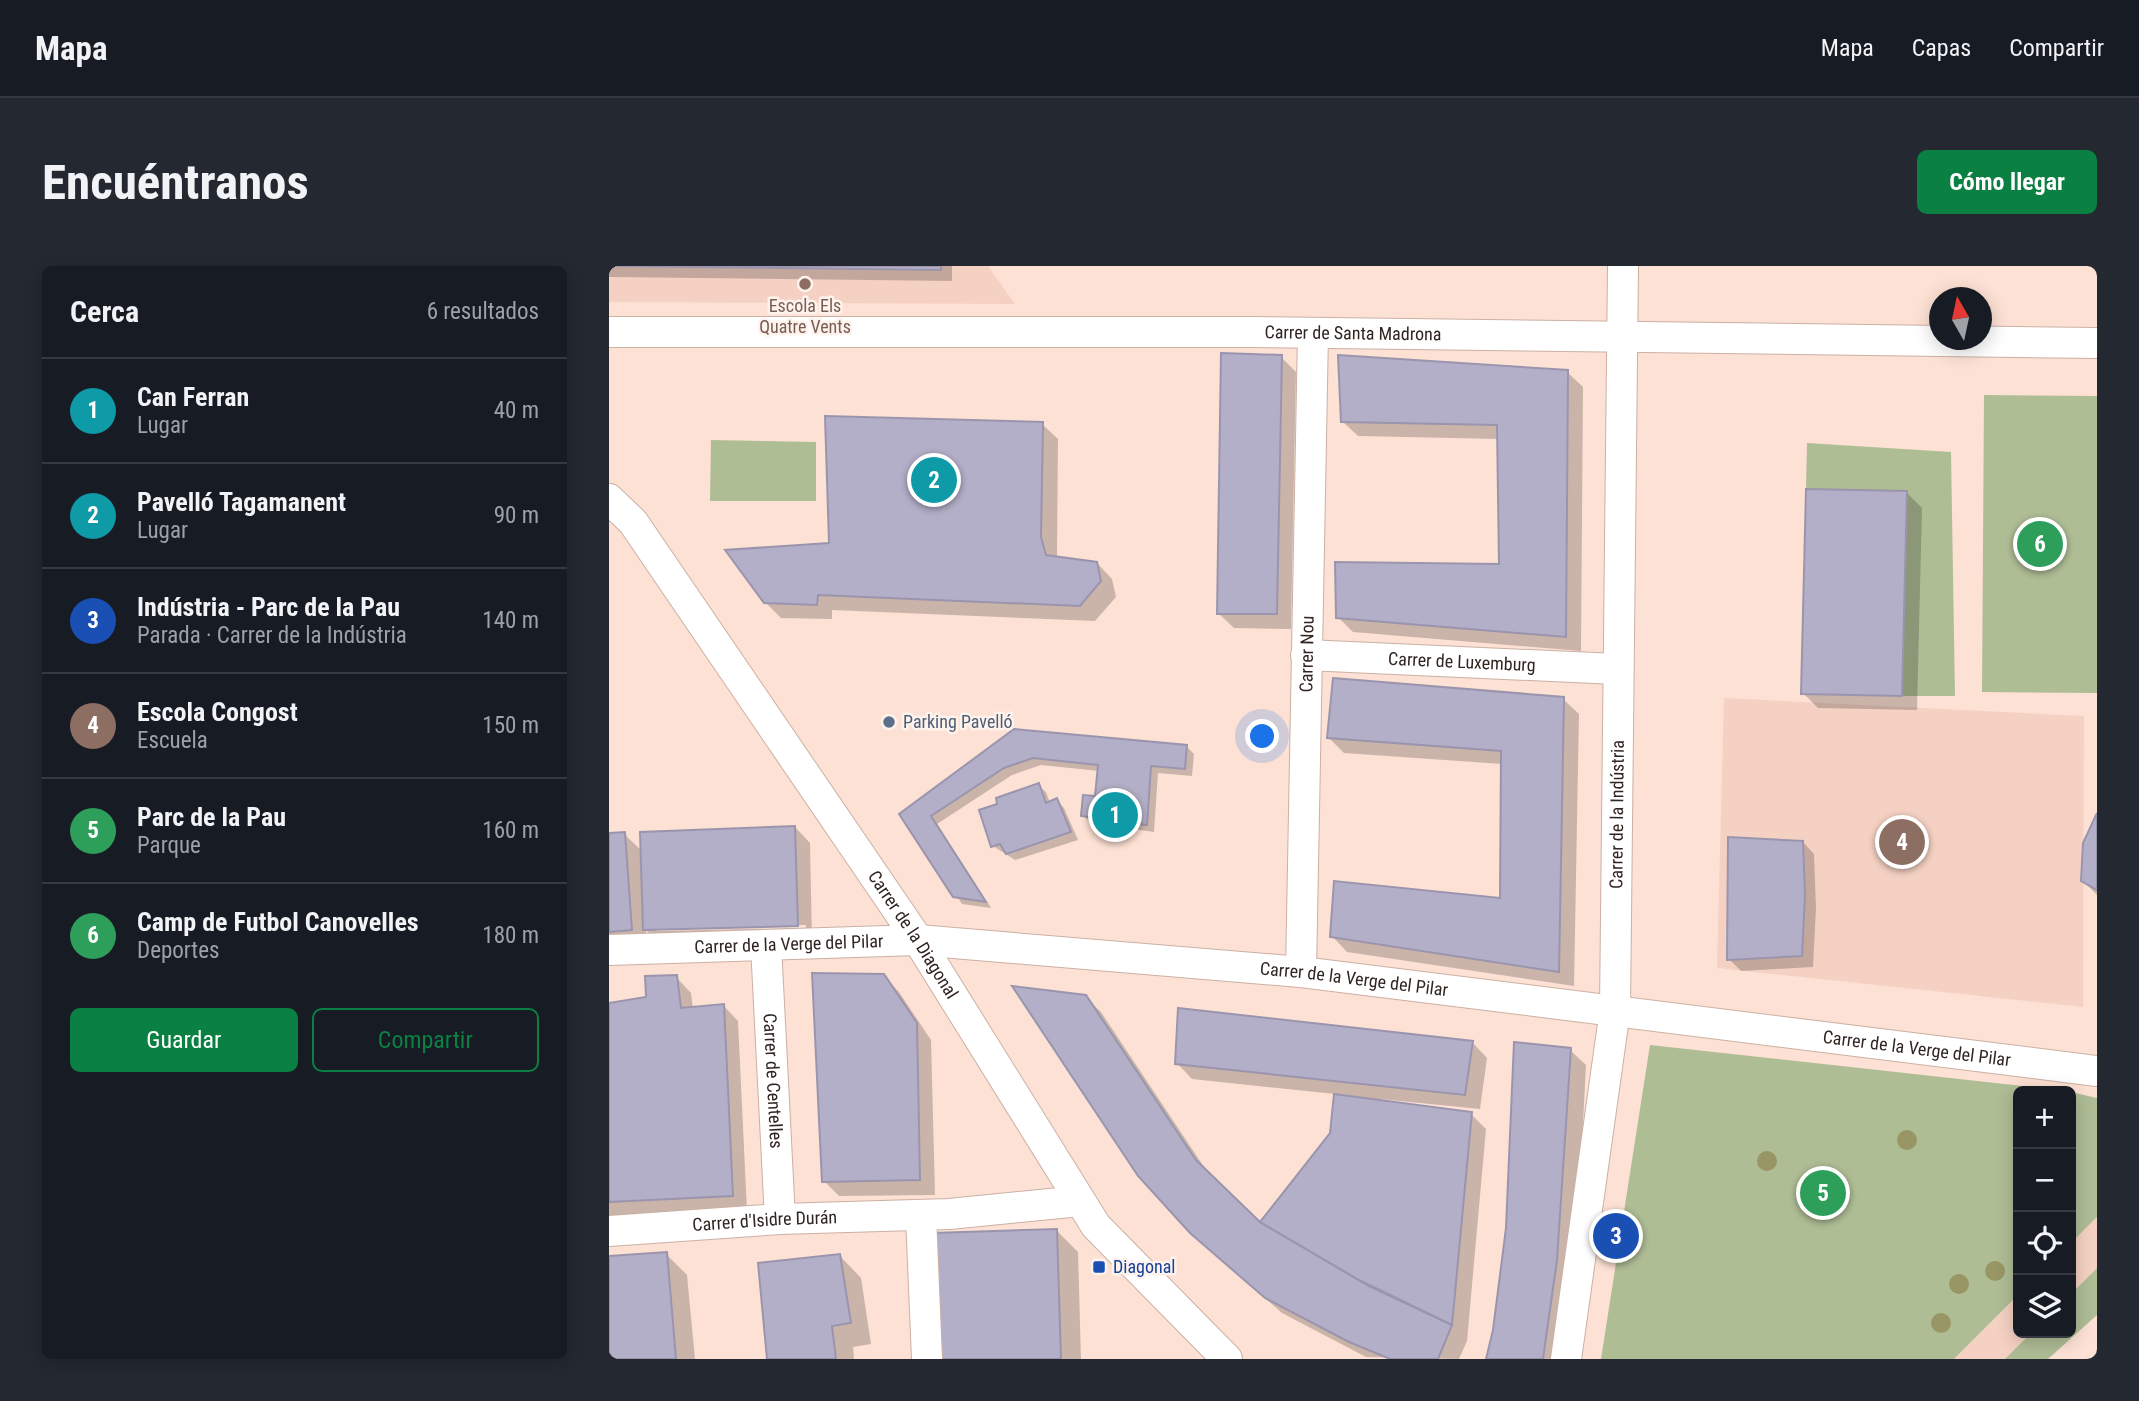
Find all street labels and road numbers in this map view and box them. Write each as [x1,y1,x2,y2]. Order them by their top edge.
street label: Carrer de Santa Madrona [1264,321,1442,344]
street label: Carrer Nou [1295,616,1318,693]
street label: Carrer de Luxemburg [1388,648,1536,675]
street label: Carrer de la Indústria [1605,740,1628,889]
street label: Carrer de la Diagonal [864,866,963,1002]
street label: Carrer de la Verge del Pilar [694,930,884,957]
street label: Carrer de la Verge del Pilar [1259,958,1450,1000]
street label: Carrer de Centelles [760,1013,787,1149]
street label: Carrer de la Verge del Pilar [1822,1026,2012,1070]
street label: Carrer d'Isidre Durán [692,1206,837,1235]

